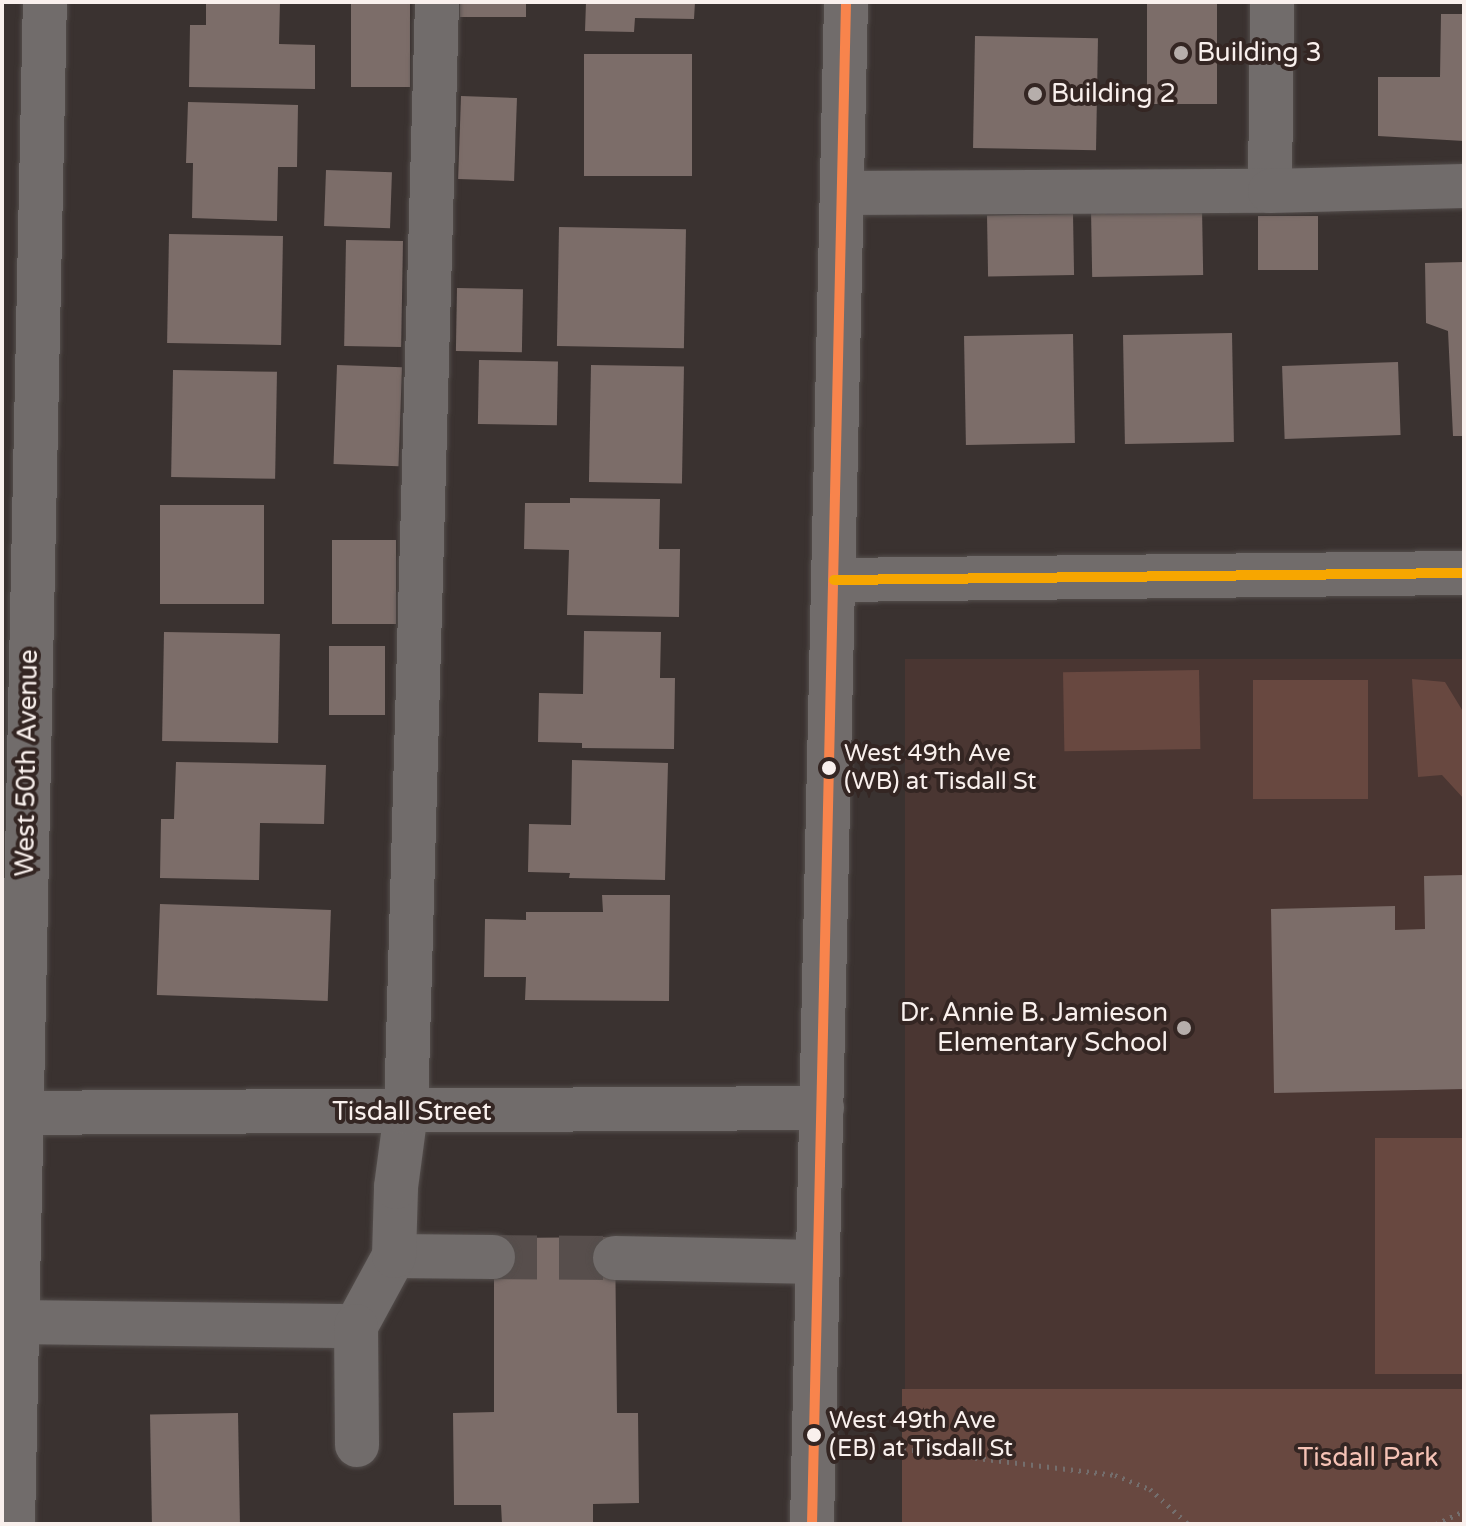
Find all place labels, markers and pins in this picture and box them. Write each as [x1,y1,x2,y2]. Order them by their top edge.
place label: Building 3 [1197,37,1322,69]
marker: Building 3 [1172,44,1190,62]
place label: Building 2 [1051,78,1176,110]
marker: Building 2 [1026,85,1044,103]
place label: West 49th Ave (WB) at Tisdall St [844,740,1036,796]
marker: West 49th Ave (WB) at Tisdall St [821,760,837,776]
place label: Dr. Annie B. Jamieson Elementary School [900,997,1168,1058]
marker: Dr. Annie B. Jamieson Elementary School [1175,1019,1193,1037]
place label: West 49th Ave (EB) at Tisdall St [829,1407,1013,1463]
marker: West 49th Ave (EB) at Tisdall St [806,1427,822,1443]

